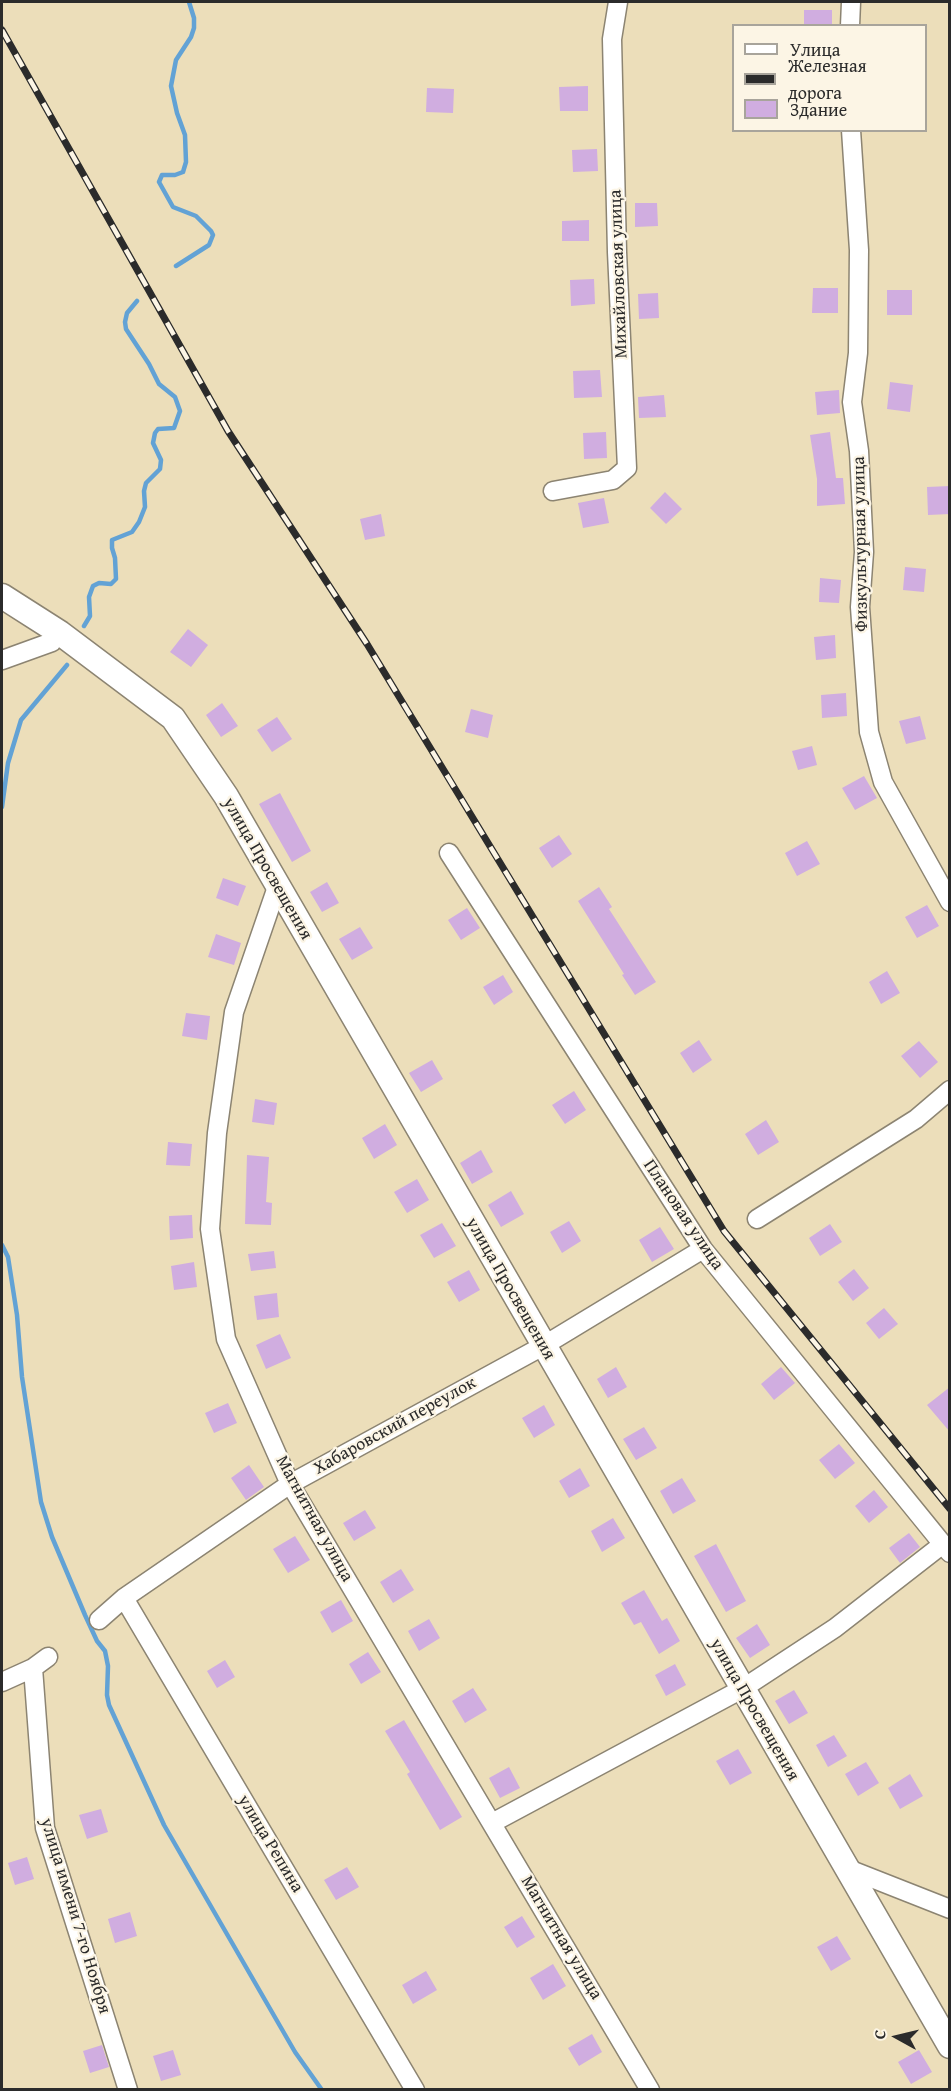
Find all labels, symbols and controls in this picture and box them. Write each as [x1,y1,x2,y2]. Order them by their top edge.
legend [732,24,927,132]
text: Улица [790,36,840,63]
text: Железная дорога [788,52,867,106]
text: Здание [790,96,847,123]
street label: Михайловская улица [605,189,633,359]
street label: Физкультурная улица [849,456,873,632]
street label: улица Просвещения [217,794,317,944]
street label: Плановая улица [638,1156,728,1274]
street label: улица Просвещения [460,1214,560,1364]
street label: Хабаровский переулок [310,1372,480,1480]
street label: Магнитная улица [270,1452,358,1586]
street label: улица Просвещения [704,1635,804,1785]
street label: улица Репина [232,1791,308,1897]
street label: улица имени 7-го Ноября [35,1816,115,2016]
street label: Магнитная улица [515,1872,607,2004]
north arrow [867,2007,927,2067]
text: С [867,2028,892,2041]

